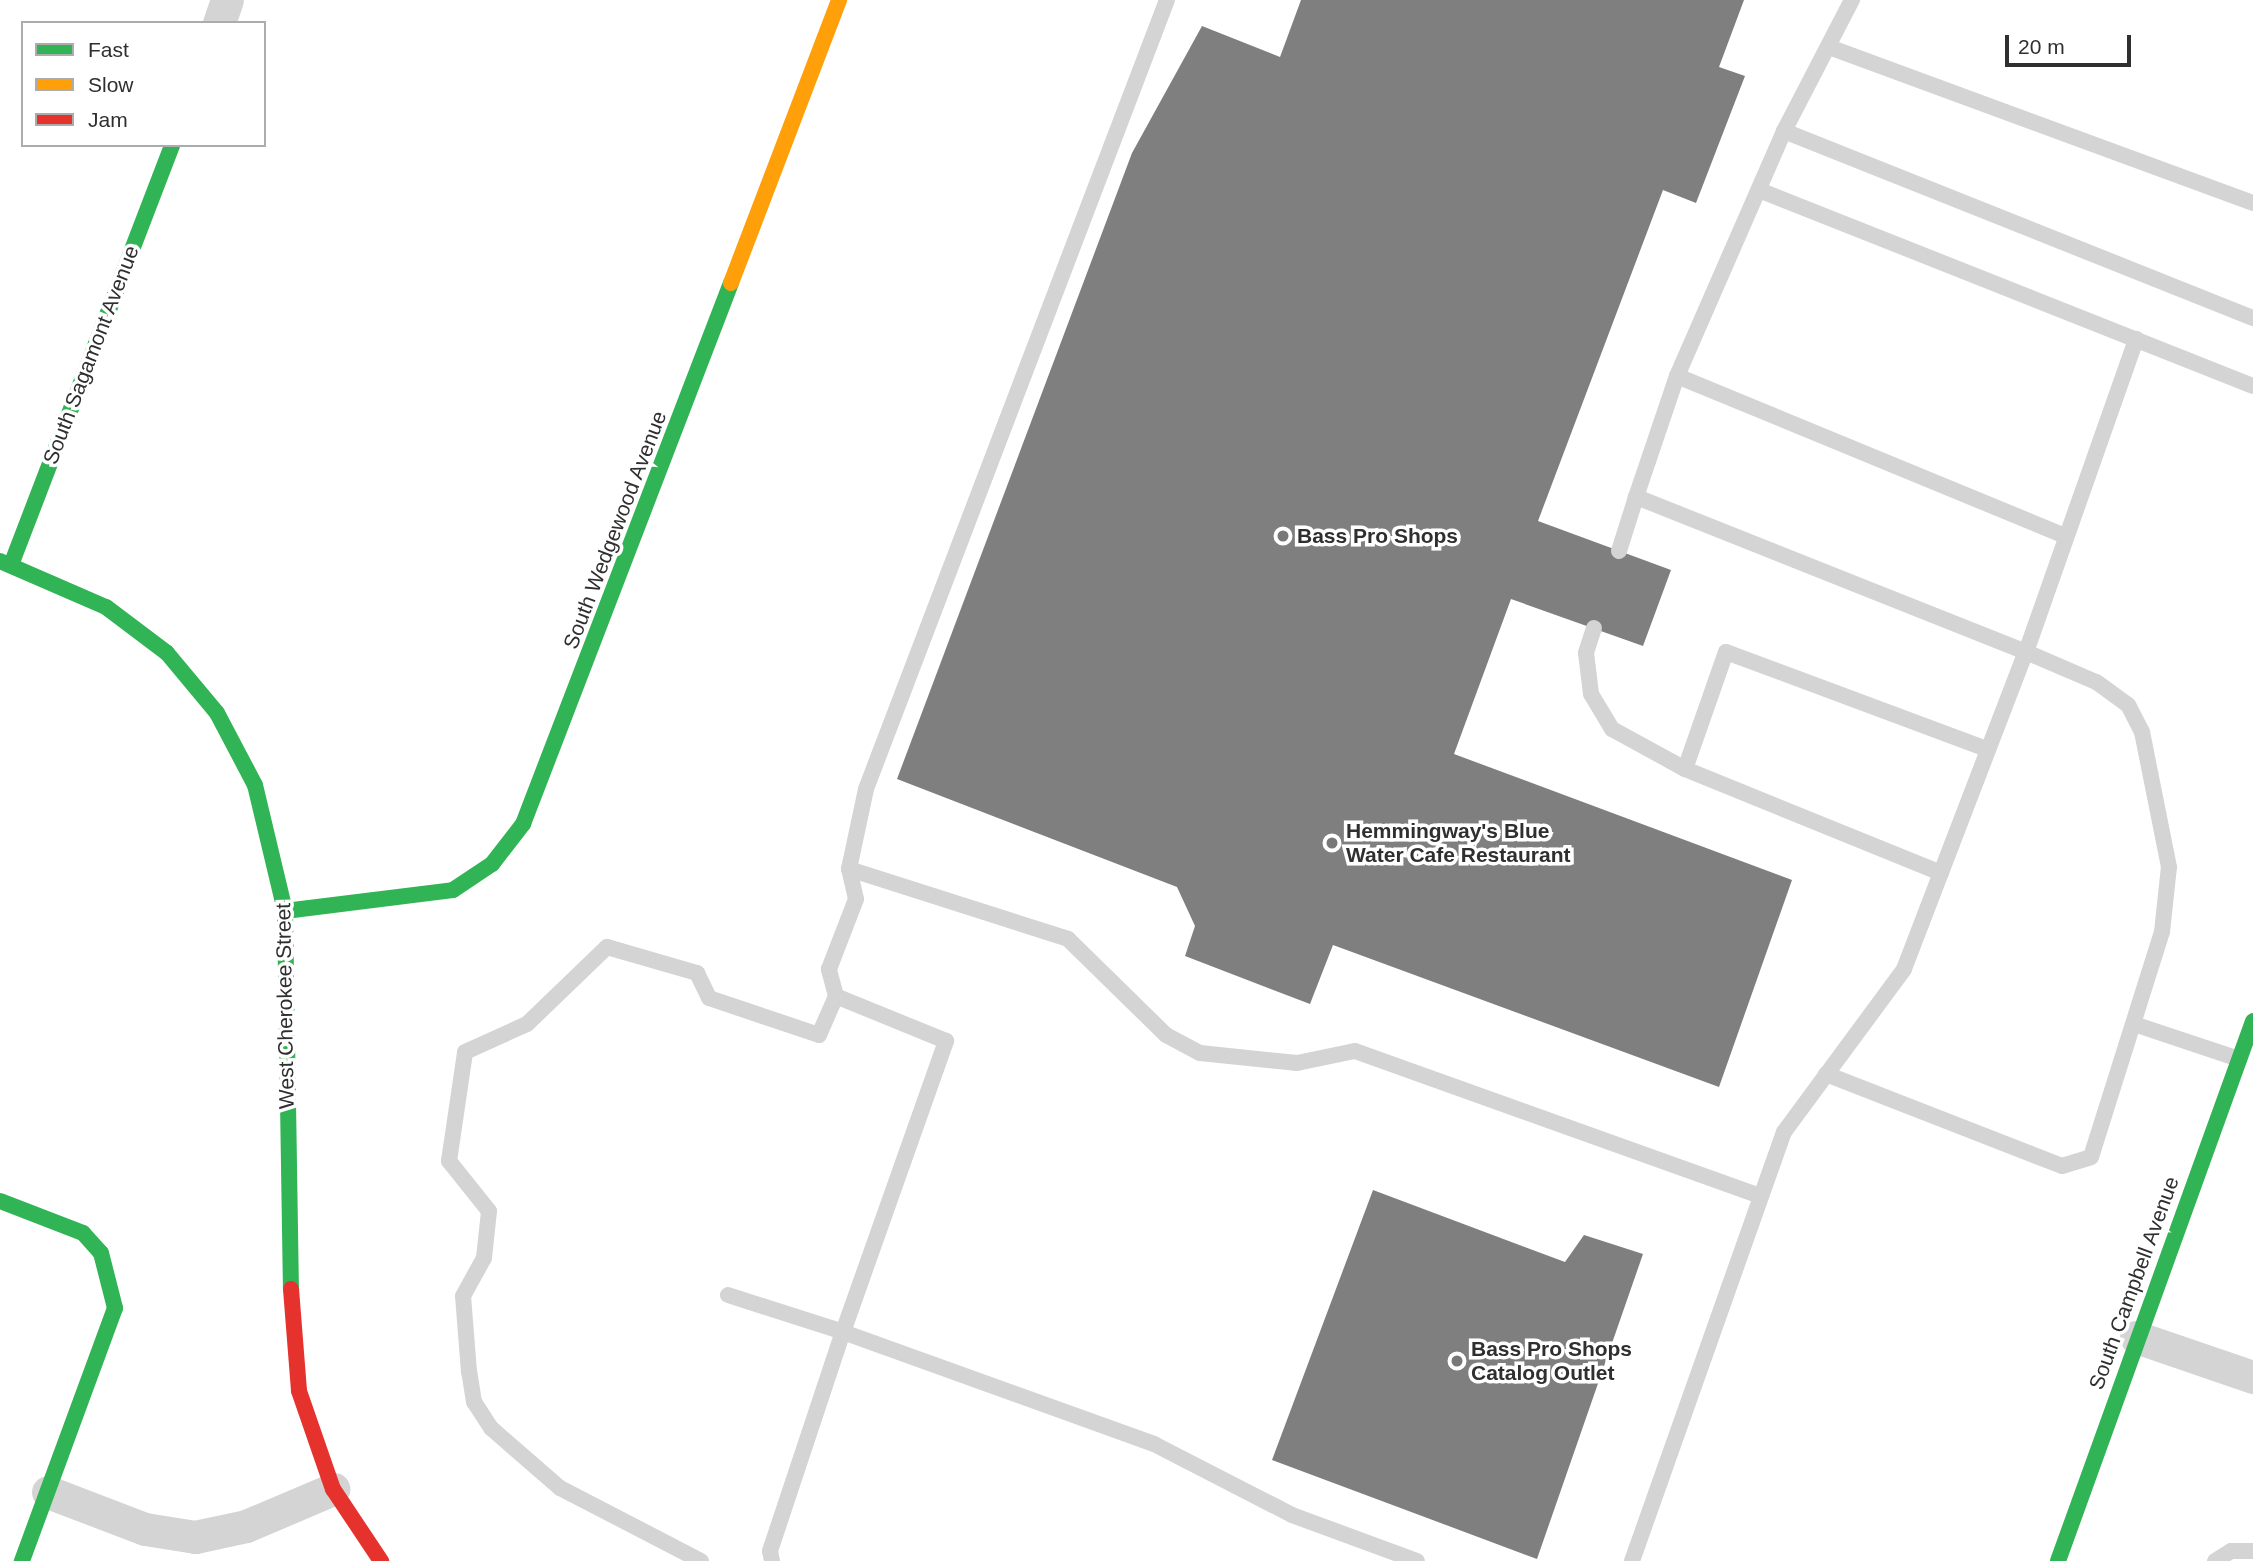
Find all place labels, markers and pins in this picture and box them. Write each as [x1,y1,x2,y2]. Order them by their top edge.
place label: Bass Pro Shops [1297,523,1458,549]
marker: Bass Pro Shops [1275,528,1291,544]
place label: Hemmingway's Blue Water Cafe Restaurant [1346,818,1570,868]
marker: Hemmingway's Blue Water Cafe Restaurant [1324,835,1340,851]
place label: Bass Pro Shops Catalog Outlet [1471,1336,1632,1386]
marker: Bass Pro Shops Catalog Outlet [1449,1353,1465,1369]

